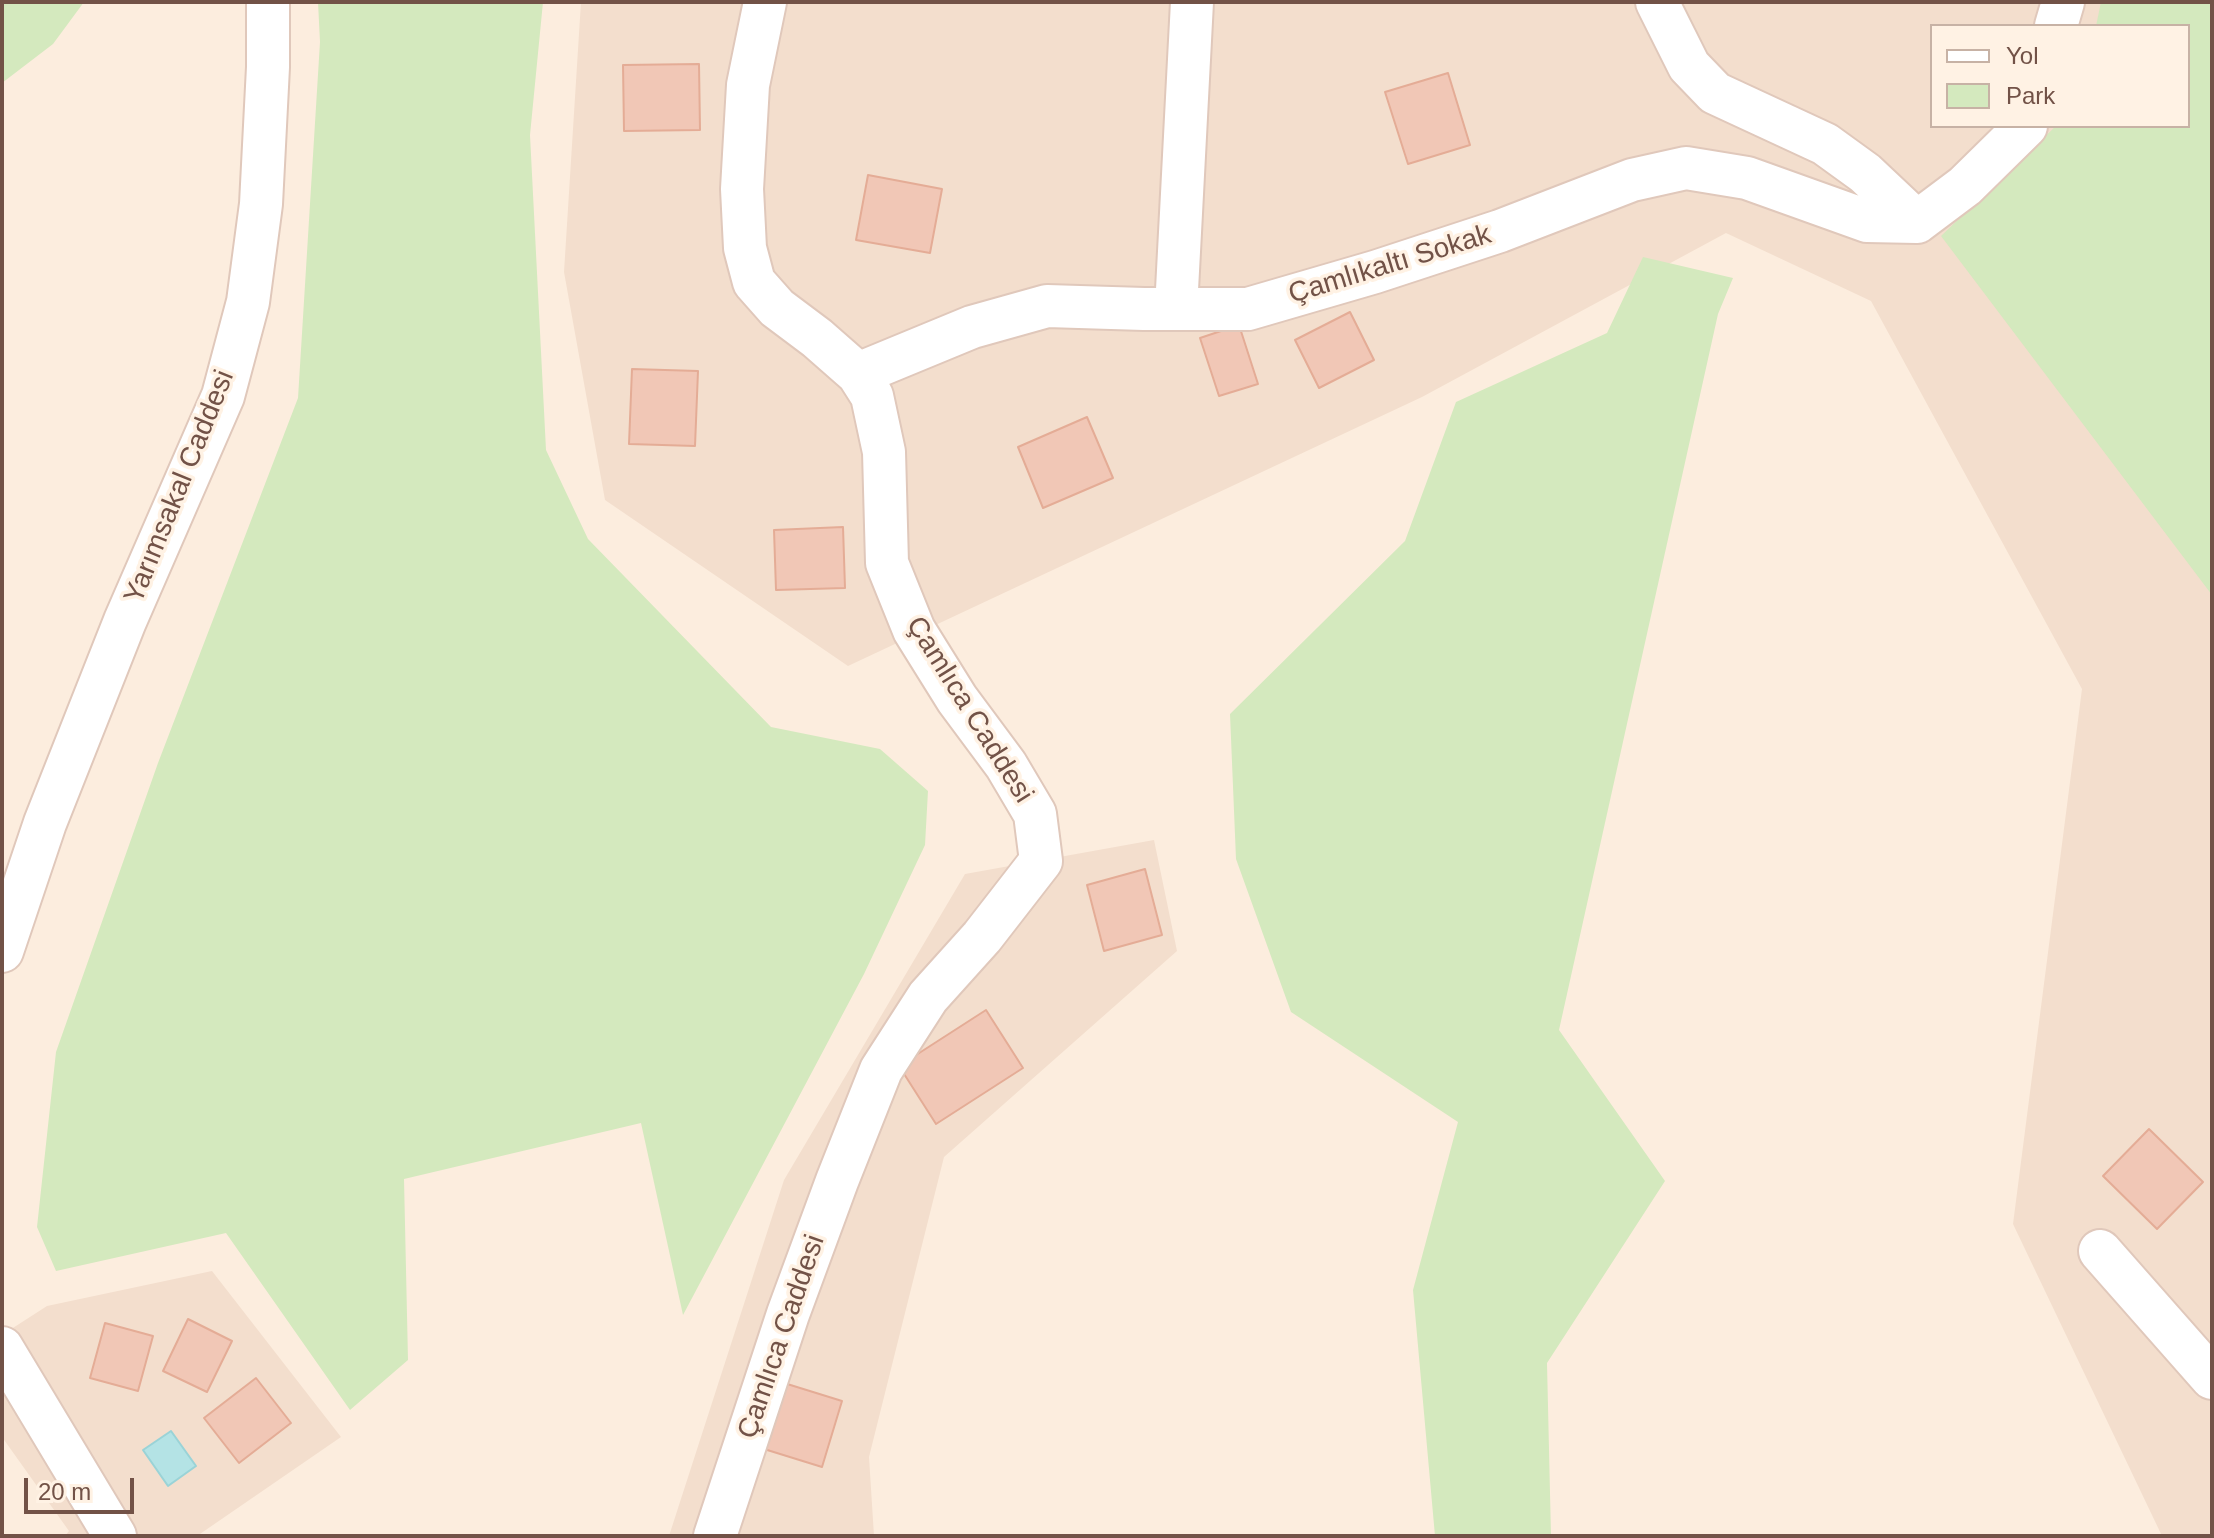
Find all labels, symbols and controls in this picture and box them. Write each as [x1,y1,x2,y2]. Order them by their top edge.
legend [1930,24,2190,128]
text: Yol [2006,42,2038,69]
text: Park [2006,82,2055,109]
street label: Çamlıkaltı Sokak [1285,218,1495,312]
street label: Yarımsakal Caddesi [118,366,242,608]
street label: Çamlıca Caddesi [898,611,1040,809]
street label: Çamlıca Caddesi [731,1231,833,1443]
scale bar [28,1462,138,1512]
text: 20 m [38,1478,91,1505]

